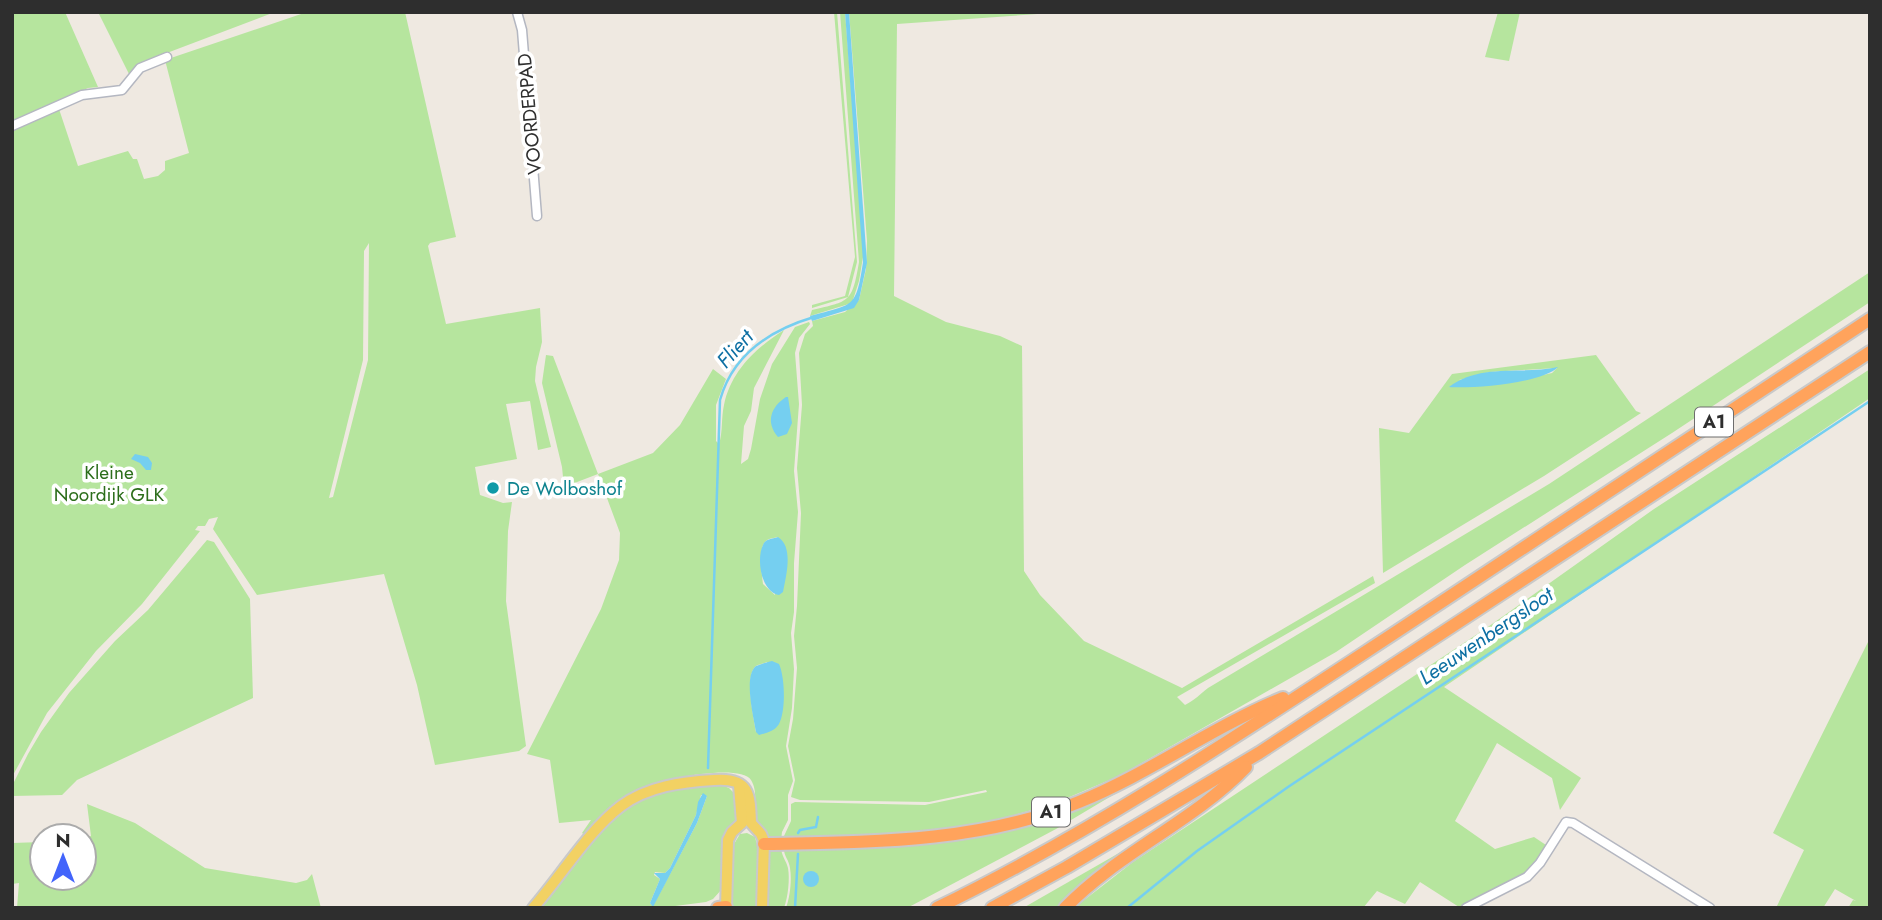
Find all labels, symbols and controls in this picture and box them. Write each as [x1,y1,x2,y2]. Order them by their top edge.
street label: VOORDERPAD [511,52,548,176]
water label: Fliert [710,322,761,375]
road number: A1 [1695,408,1733,436]
park label: Kleine Noordijk GLK [54,459,165,508]
place label: De Wolboshof [507,475,623,502]
marker: De Wolboshof [485,480,501,496]
water label: Leeuwenbergsloot [1413,579,1560,692]
road number: A1 [1032,798,1070,826]
north arrow [28,822,98,892]
text: N [55,827,71,854]

